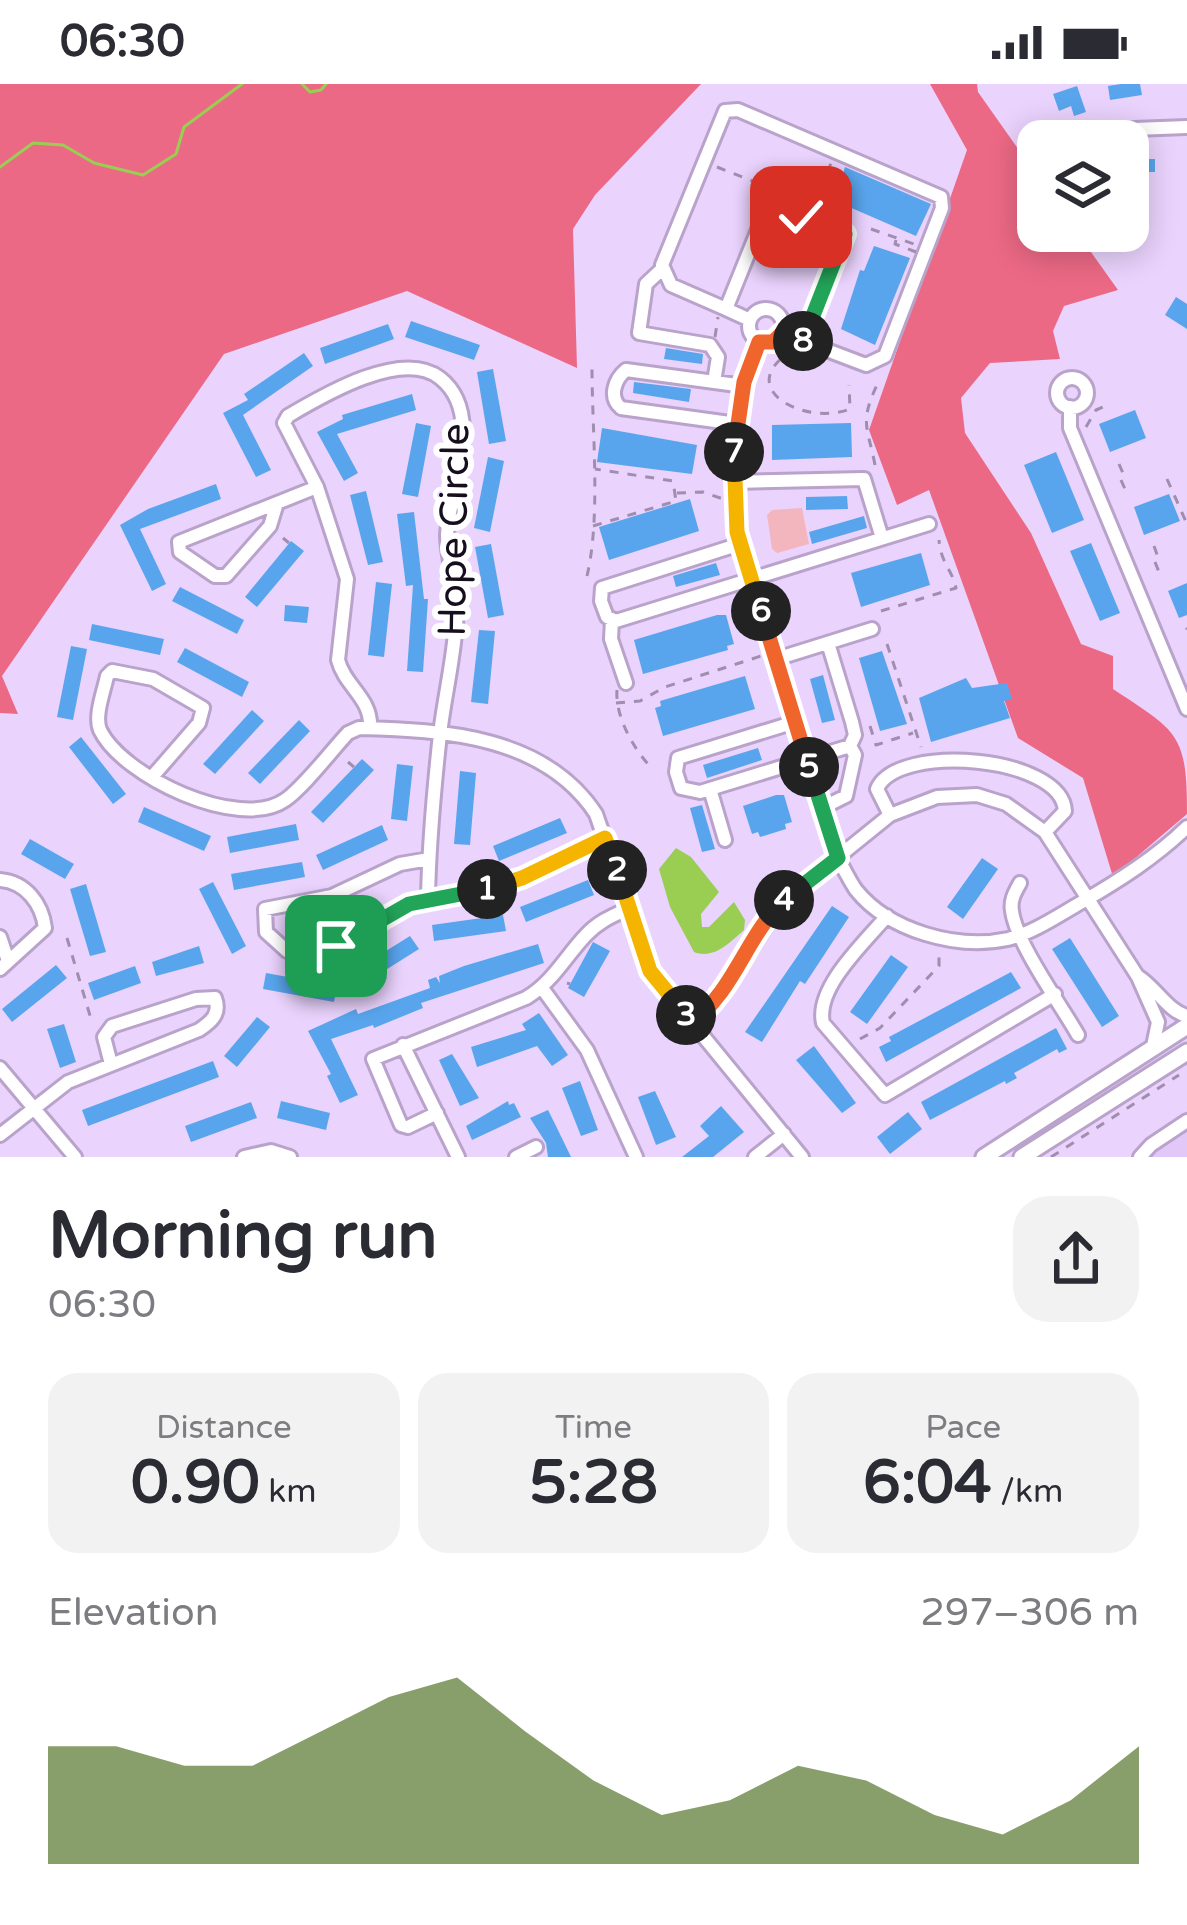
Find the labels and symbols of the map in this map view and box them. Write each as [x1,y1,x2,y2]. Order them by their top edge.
pin [750,166,852,268]
pin: 8 [773,311,833,371]
pin: 7 [704,422,764,482]
street label: Hope Circle [429,423,479,637]
pin: 6 [731,581,791,641]
pin: 5 [779,737,839,797]
pin: 2 [587,840,647,900]
pin: 1 [457,859,517,919]
pin: 4 [754,870,814,930]
pin [285,895,387,997]
pin: 3 [656,985,716,1045]

